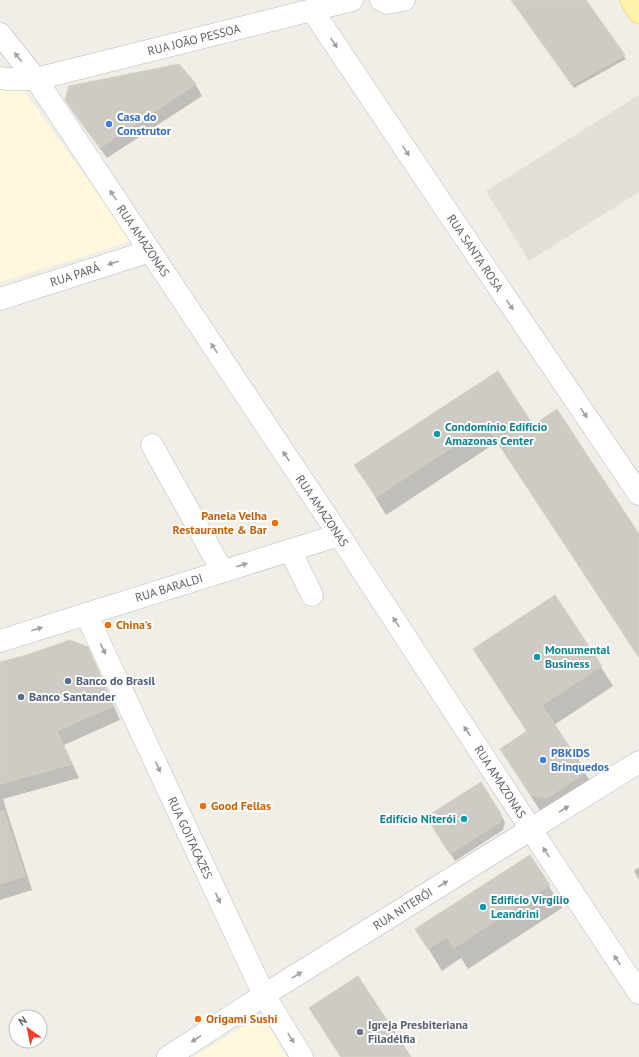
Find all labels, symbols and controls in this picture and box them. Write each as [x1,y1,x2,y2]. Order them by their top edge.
street label: RUA JOÃO PESSOA [146,21,242,58]
one-way arrow [330,38,338,48]
one-way arrow [13,51,22,62]
place label: Casa do Construtor [117,109,172,138]
marker: Casa do Construtor [104,119,114,129]
one-way arrow [402,146,410,156]
one-way arrow [109,189,116,201]
street label: RUA AMAZONAS [114,202,173,280]
street label: RUA SANTA ROSA [444,211,507,294]
street label: RUA PARÁ [48,259,102,290]
one-way arrow [106,260,118,266]
one-way arrow [506,300,514,310]
one-way arrow [210,343,218,353]
one-way arrow [580,407,587,418]
place label: Condomínio Edifício Amazonas Center [445,419,548,448]
marker: Condomínio Edifício Amazonas Center [432,429,442,439]
one-way arrow [282,451,290,461]
street label: RUA AMAZONAS [293,472,352,550]
place label: Panela Velha Restaurante & Bar [173,508,268,537]
marker: Panela Velha Restaurante & Bar [270,518,280,528]
one-way arrow [236,562,248,568]
street label: RUA BARALDI [133,570,205,605]
place label: China's [116,617,152,632]
one-way arrow [392,617,400,628]
marker: China's [103,620,113,630]
one-way arrow [32,626,44,632]
place label: Monumental Business [545,642,610,671]
one-way arrow [100,644,106,655]
marker: Monumental Business [532,652,542,662]
place label: Banco do Brasil [76,673,156,688]
marker: Banco do Brasil [63,676,73,686]
place label: Banco Santander [29,689,116,704]
marker: Banco Santander [16,692,26,702]
one-way arrow [463,726,471,736]
street label: RUA AMAZONAS [471,743,529,821]
place label: PBKIDS Brinquedos [551,745,609,774]
marker: PBKIDS Brinquedos [538,755,548,765]
one-way arrow [155,762,161,773]
street label: RUA GOITACAZES [165,794,216,881]
place label: Good Fellas [211,798,271,813]
marker: Good Fellas [198,801,208,811]
one-way arrow [558,805,570,812]
place label: Edifício Niterói [380,811,456,826]
marker: Edifício Niterói [459,814,469,824]
one-way arrow [542,846,549,858]
one-way arrow [438,880,448,888]
street label: RUA NITERÓI [370,884,435,933]
one-way arrow [215,892,221,903]
place label: Edifício Virgílio Leandrini [491,892,570,921]
marker: Edifício Virgílio Leandrini [478,902,488,912]
one-way arrow [614,954,621,966]
one-way arrow [291,971,303,978]
north arrow [8,1009,48,1049]
place label: Origami Sushi [206,1011,277,1026]
text: N [16,1013,29,1028]
marker: Origami Sushi [193,1014,203,1024]
place label: Igreja Presbiteriana Filadélfia [368,1017,468,1046]
marker: Igreja Presbiteriana Filadélfia [355,1027,365,1037]
one-way arrow [287,1032,294,1044]
one-way arrow [190,1035,201,1043]

